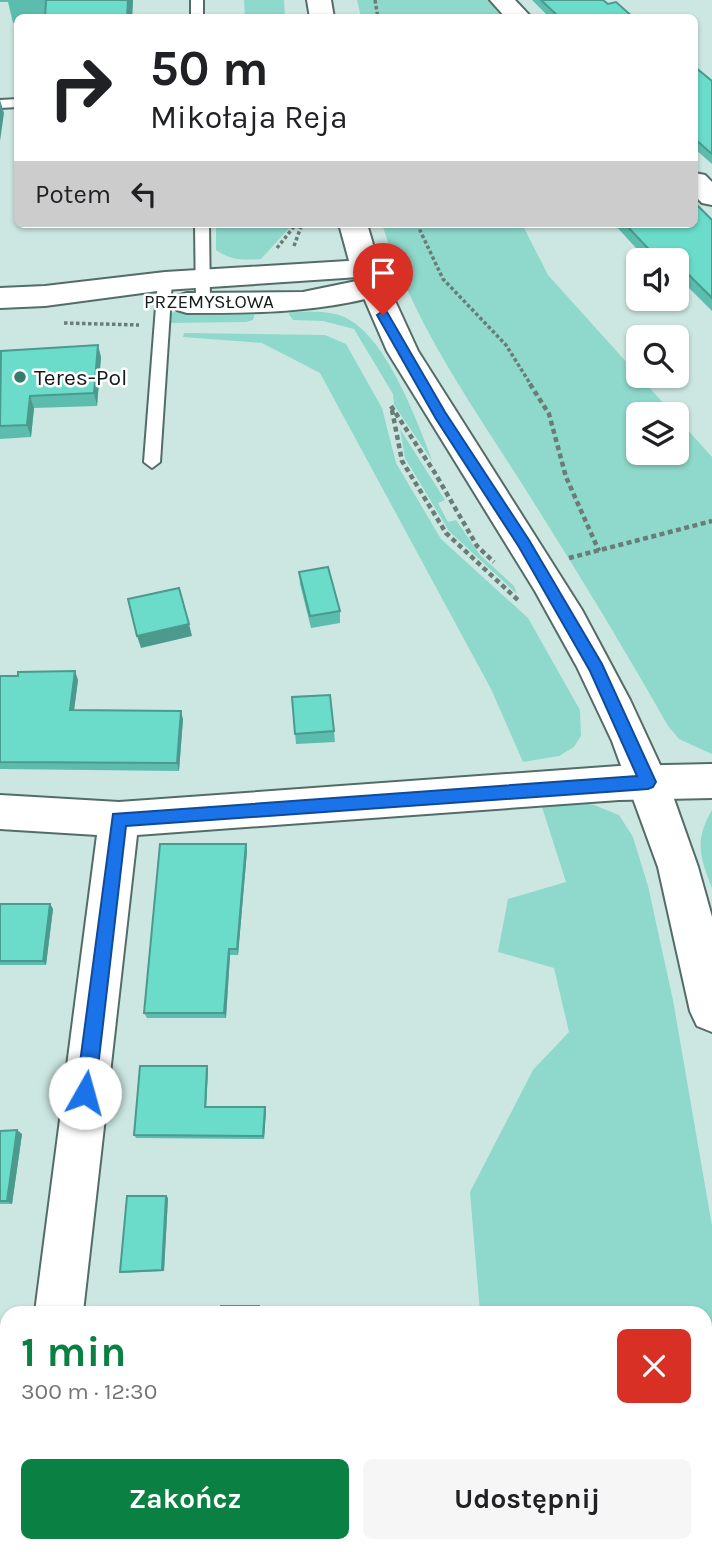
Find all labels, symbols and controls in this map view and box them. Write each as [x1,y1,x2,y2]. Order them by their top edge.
text: 50 m [150,40,268,97]
icon: right [35,42,126,133]
text: Mikołaja Reja [150,99,348,136]
icon: left [125,175,163,213]
text: Potem [35,179,111,210]
pin [353,243,413,315]
map controls [626,248,689,465]
button: sound [626,248,689,311]
icon: arrive [364,254,402,292]
street label: PRZEMYSŁOWA [144,291,274,313]
button: search [626,325,689,388]
place label: Teres-Pol [34,364,128,391]
marker: Teres-Pol [12,369,28,385]
button: layers [626,402,689,465]
position arrow [48,1056,122,1130]
text: 1 min [21,1327,126,1377]
button: close [617,1329,691,1403]
text: 300 m · 12:30 [21,1378,157,1405]
button: Zakończ [21,1459,349,1539]
button: Udostępnij [363,1459,691,1539]

